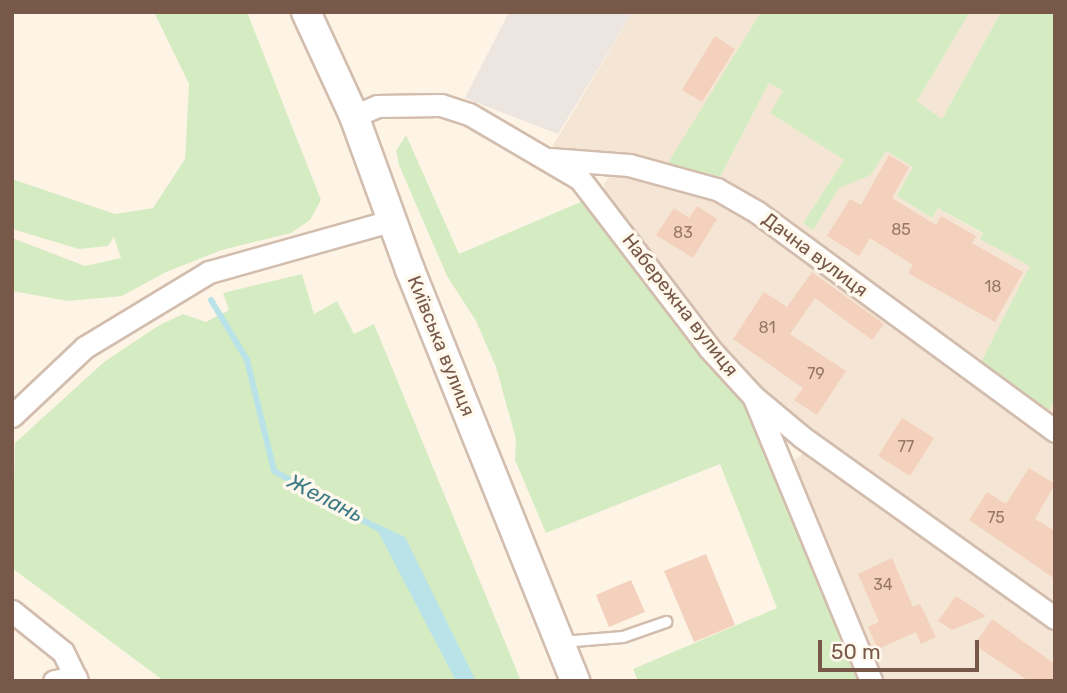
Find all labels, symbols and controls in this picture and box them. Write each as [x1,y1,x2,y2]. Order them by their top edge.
street label: Дачна вулиця [758,208,872,302]
house number: 85 [891,220,911,240]
house number: 83 [673,223,693,243]
street label: Набережна вулиця [617,229,743,381]
street label: Київська вулиця [402,272,480,420]
house number: 18 [984,277,1002,297]
house number: 81 [758,318,776,338]
house number: 79 [807,364,825,384]
house number: 77 [898,437,914,457]
water label: Желань [283,468,367,528]
house number: 75 [987,508,1005,528]
house number: 34 [873,575,893,595]
scale bar [822,626,983,670]
text: 50 m [831,639,881,664]

